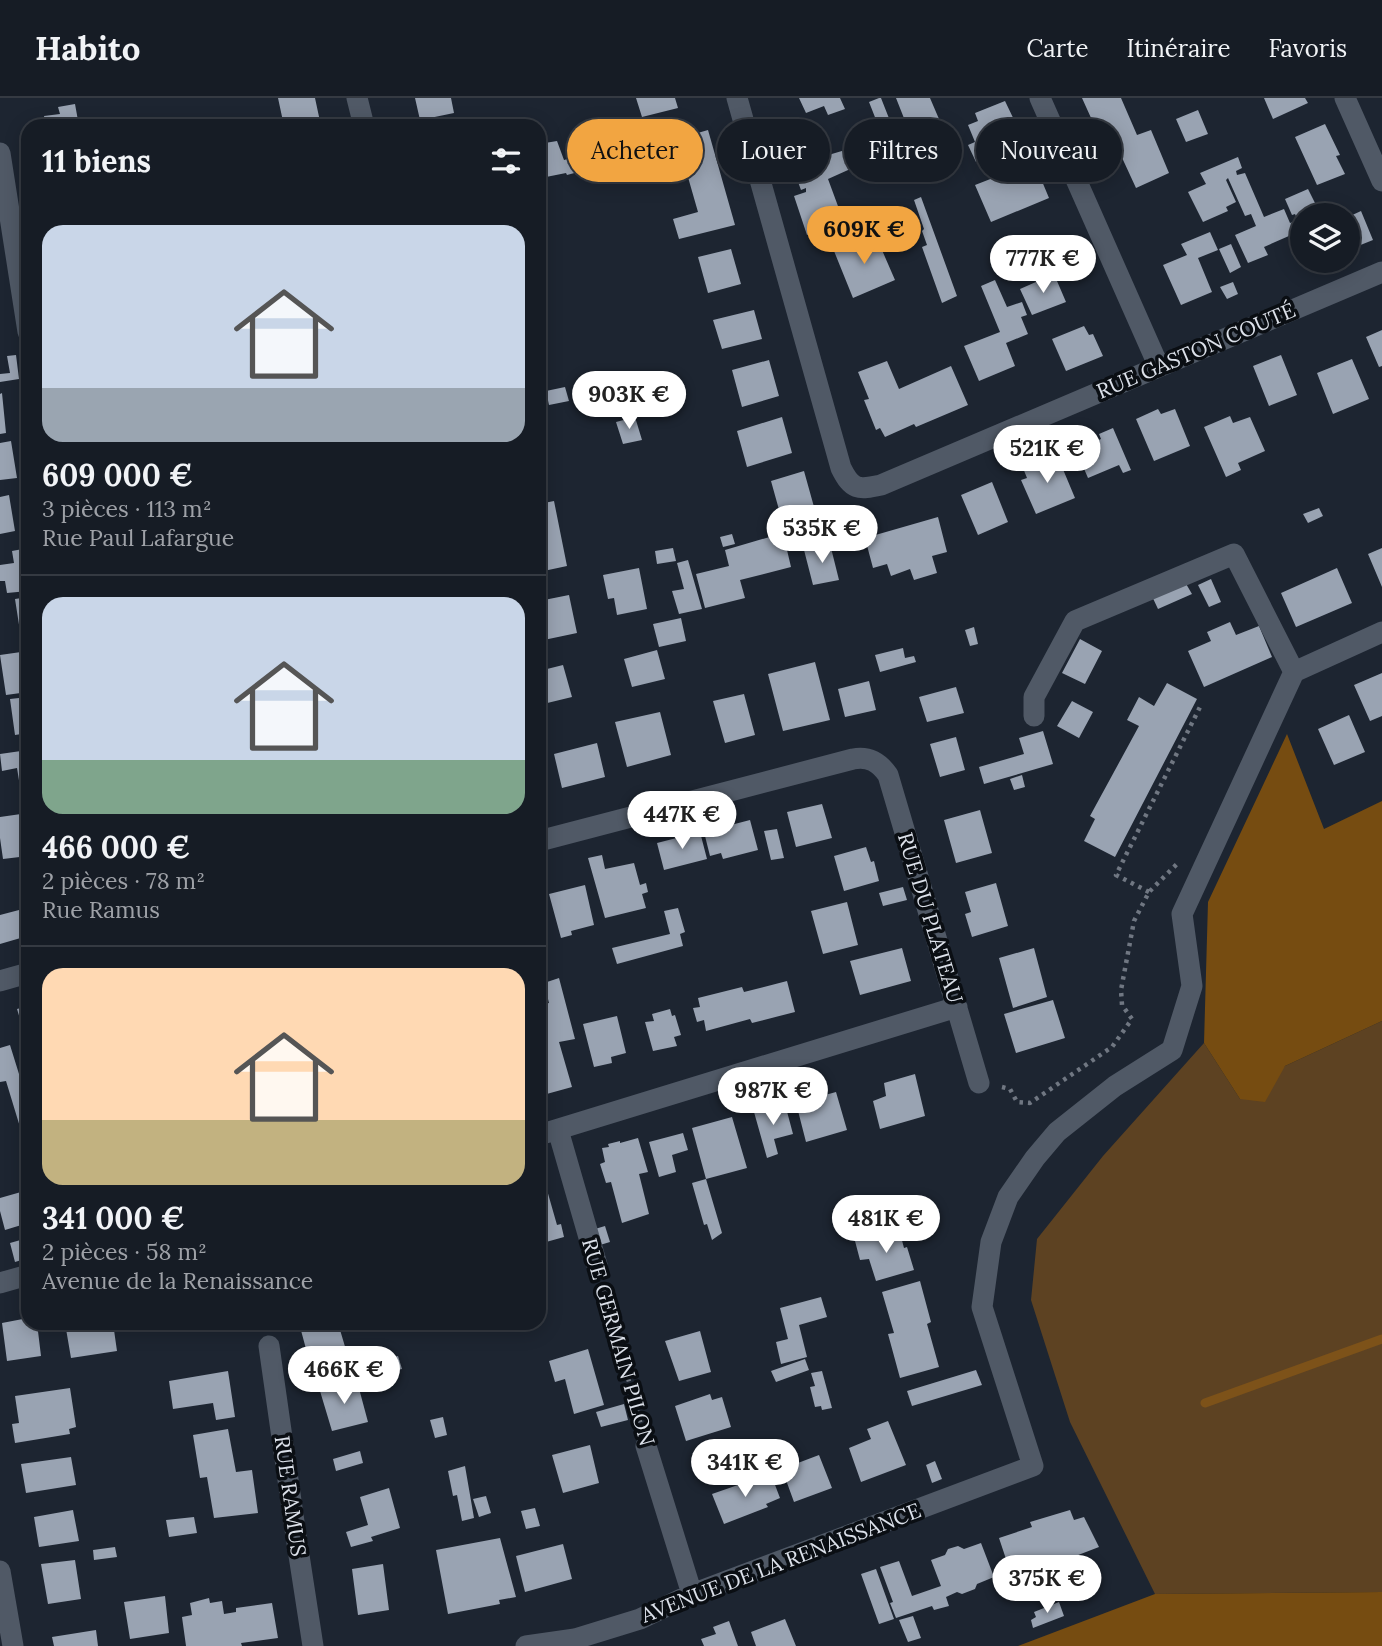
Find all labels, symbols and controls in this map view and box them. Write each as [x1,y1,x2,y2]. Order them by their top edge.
text: Habito [35,27,140,69]
text: Carte [1027,33,1089,64]
text: Itinéraire [1127,33,1230,64]
text: Favoris [1268,33,1347,64]
chip: Acheter [567,119,703,182]
chip: Louer [717,119,830,182]
chip: Filtres [844,119,962,182]
chip: Nouveau [976,119,1122,182]
text: 11 biens [42,142,151,180]
icon: filters [487,142,525,180]
map controls [1290,203,1360,273]
button: layers [1290,203,1360,273]
pin: 609K € [807,206,921,266]
text: 609K € [823,214,905,243]
pin: 777K € [986,236,1100,295]
text: 777K € [1006,243,1080,272]
icon: home [221,271,347,397]
street label: RUE GASTON COUTÉ [1092,296,1299,405]
pin: 903K € [572,372,686,431]
text: 903K € [588,379,670,408]
pin: 521K € [990,426,1104,485]
text: 521K € [1009,433,1085,462]
text: 609 000 € [42,456,193,494]
text: 3 pièces · 113 m² [42,494,212,523]
pin: 535K € [765,505,879,565]
text: 535K € [783,513,861,542]
text: Rue Paul Lafargue [42,523,234,552]
icon: home [221,643,347,769]
pin: 447K € [625,792,739,851]
text: 447K € [643,799,721,828]
text: 466 000 € [42,828,190,866]
street label: RUE DU PLATEAU [892,829,969,1007]
text: 2 pièces · 78 m² [42,866,205,895]
text: Rue Ramus [42,895,160,924]
icon: home [221,1014,347,1140]
pin: 987K € [716,1068,830,1127]
text: 987K € [734,1075,812,1104]
pin: 481K € [829,1196,943,1255]
text: 341 000 € [42,1199,185,1237]
text: 481K € [848,1203,924,1232]
street label: RUE GERMAIN PILON [576,1235,661,1449]
text: 2 pièces · 58 m² [42,1237,207,1266]
text: Avenue de la Renaissance [42,1266,313,1295]
pin: 466K € [287,1346,401,1406]
text: 466K € [304,1354,384,1383]
street label: RUE RAMUS [269,1434,312,1558]
pin: 341K € [688,1440,802,1499]
text: 341K € [707,1447,783,1476]
street label: AVENUE DE LA RENAISSANCE [636,1497,925,1629]
pin: 375K € [990,1556,1104,1615]
text: 375K € [1008,1563,1086,1592]

